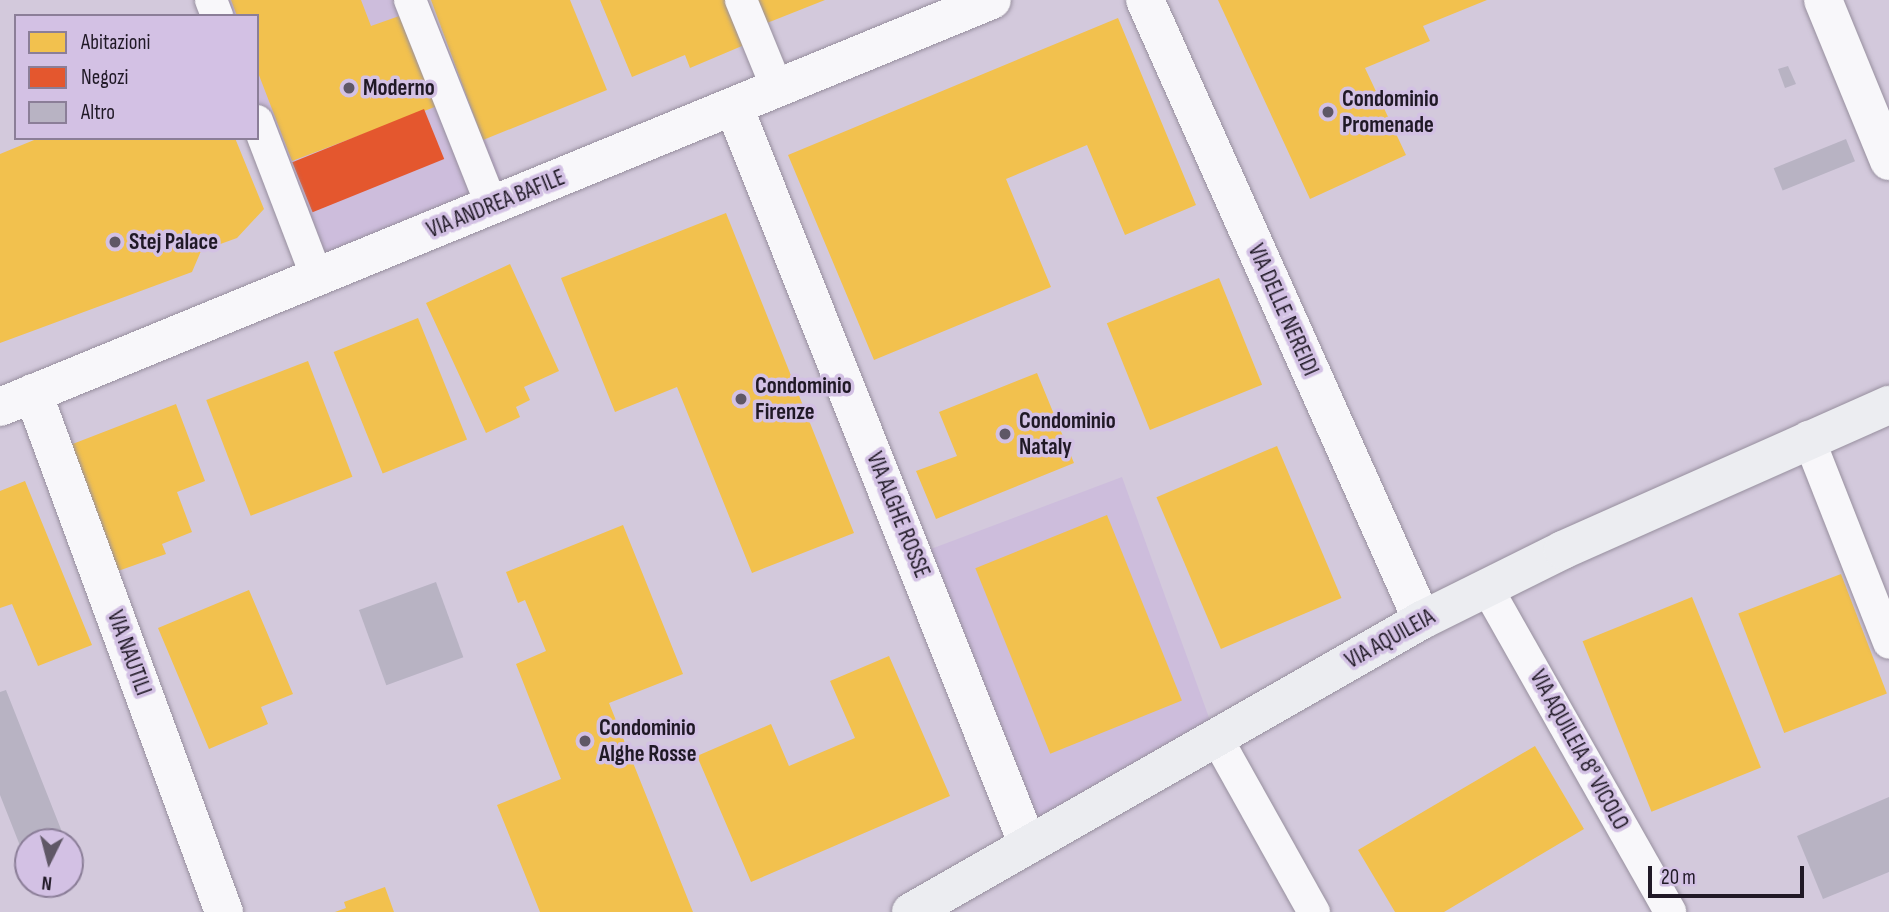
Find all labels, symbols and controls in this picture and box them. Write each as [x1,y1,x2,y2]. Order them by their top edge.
legend [14,14,259,140]
text: Abitazioni [81,30,150,55]
text: Negozi [81,65,128,90]
place label: Moderno [363,74,435,102]
marker: Moderno [341,80,357,96]
place label: Condominio Promenade [1342,85,1439,139]
text: Altro [81,100,115,125]
marker: Condominio Promenade [1320,104,1336,120]
street label: VIA ANDREA BAFILE [423,164,569,244]
place label: Stej Palace [129,228,218,256]
marker: Stej Palace [107,234,123,250]
street label: VIA DELLE NEREIDI [1242,240,1324,380]
place label: Condominio Firenze [755,372,852,426]
marker: Condominio Firenze [733,391,749,407]
place label: Condominio Nataly [1019,407,1116,461]
marker: Condominio Nataly [997,426,1013,442]
street label: VIA ALGHE ROSSE [860,448,936,582]
street label: VIA AQUILEIA [1340,603,1440,675]
street label: VIA NAUTILI [101,607,157,699]
street label: VIA AQUILEIA 8° VICOLO [1524,665,1634,835]
place label: Condominio Alghe Rosse [599,714,696,768]
marker: Condominio Alghe Rosse [577,733,593,749]
north arrow [14,828,84,898]
scale bar [1651,852,1807,896]
text: 20 m [1661,865,1696,890]
text: N [41,870,53,894]

